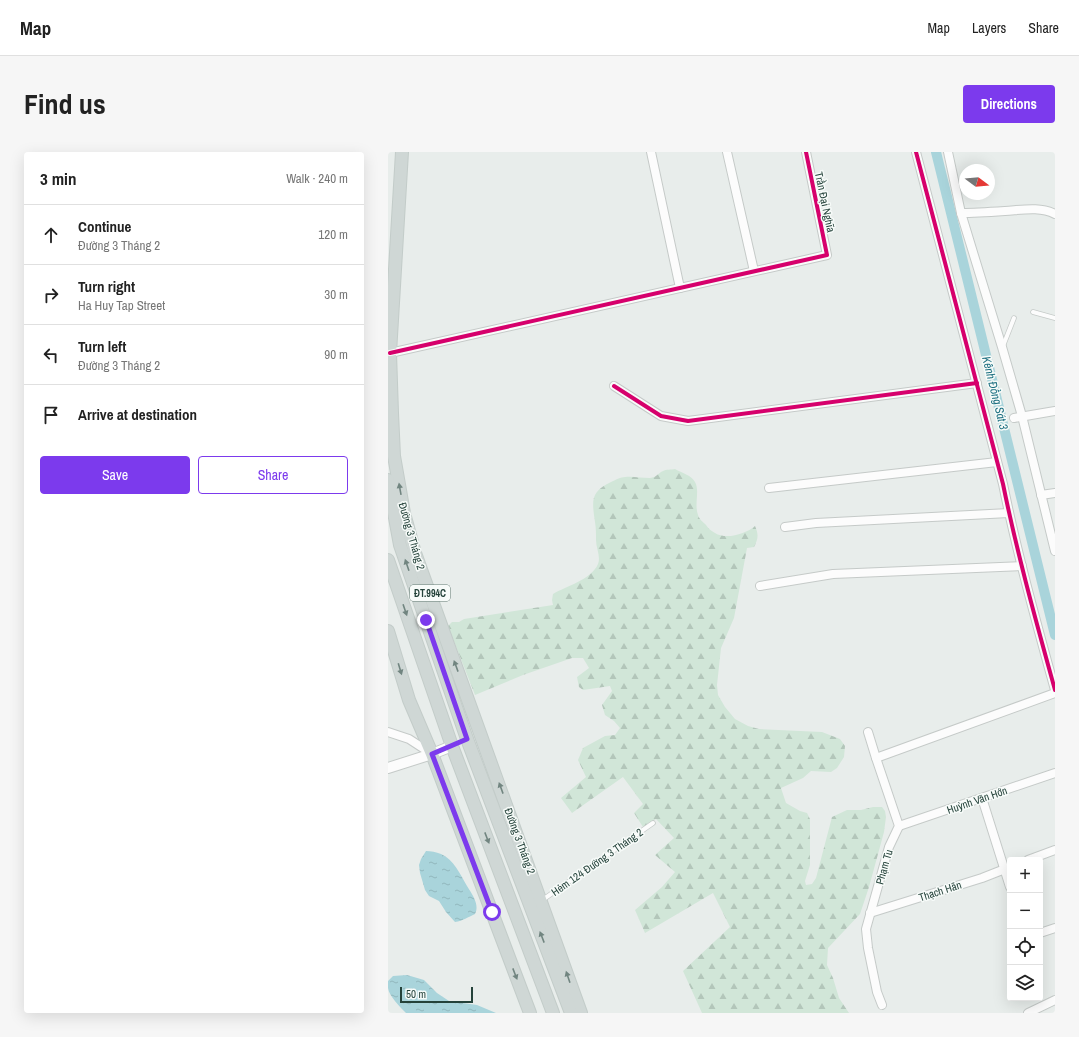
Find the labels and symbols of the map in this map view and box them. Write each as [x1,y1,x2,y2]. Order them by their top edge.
north arrow [959,164,995,200]
street label: Trần Đại Nghĩa [812,171,838,233]
water label: Kênh Đồng Sát 3 [978,355,1012,432]
one-way arrow [397,483,403,495]
street label: Đường 3 Tháng 2 [396,501,428,571]
one-way arrow [403,559,409,571]
road number: ĐT.994C [410,585,450,601]
one-way arrow [403,604,409,616]
route end [417,611,435,629]
one-way arrow [453,660,459,672]
one-way arrow [397,663,403,675]
one-way arrow [497,782,503,794]
street label: Huỳnh Văn Hớn [945,783,1009,817]
street label: Đường 3 Tháng 2 [502,806,538,876]
street label: Hẻm 124 Đường 3 Tháng 2 [548,825,646,899]
one-way arrow [484,832,490,844]
street label: Phạm Tu [872,848,896,886]
street label: Thạch Hãn [917,878,963,904]
route start [483,903,501,921]
one-way arrow [539,931,545,943]
one-way arrow [512,968,518,980]
one-way arrow [564,970,570,982]
scale bar [400,985,473,1004]

